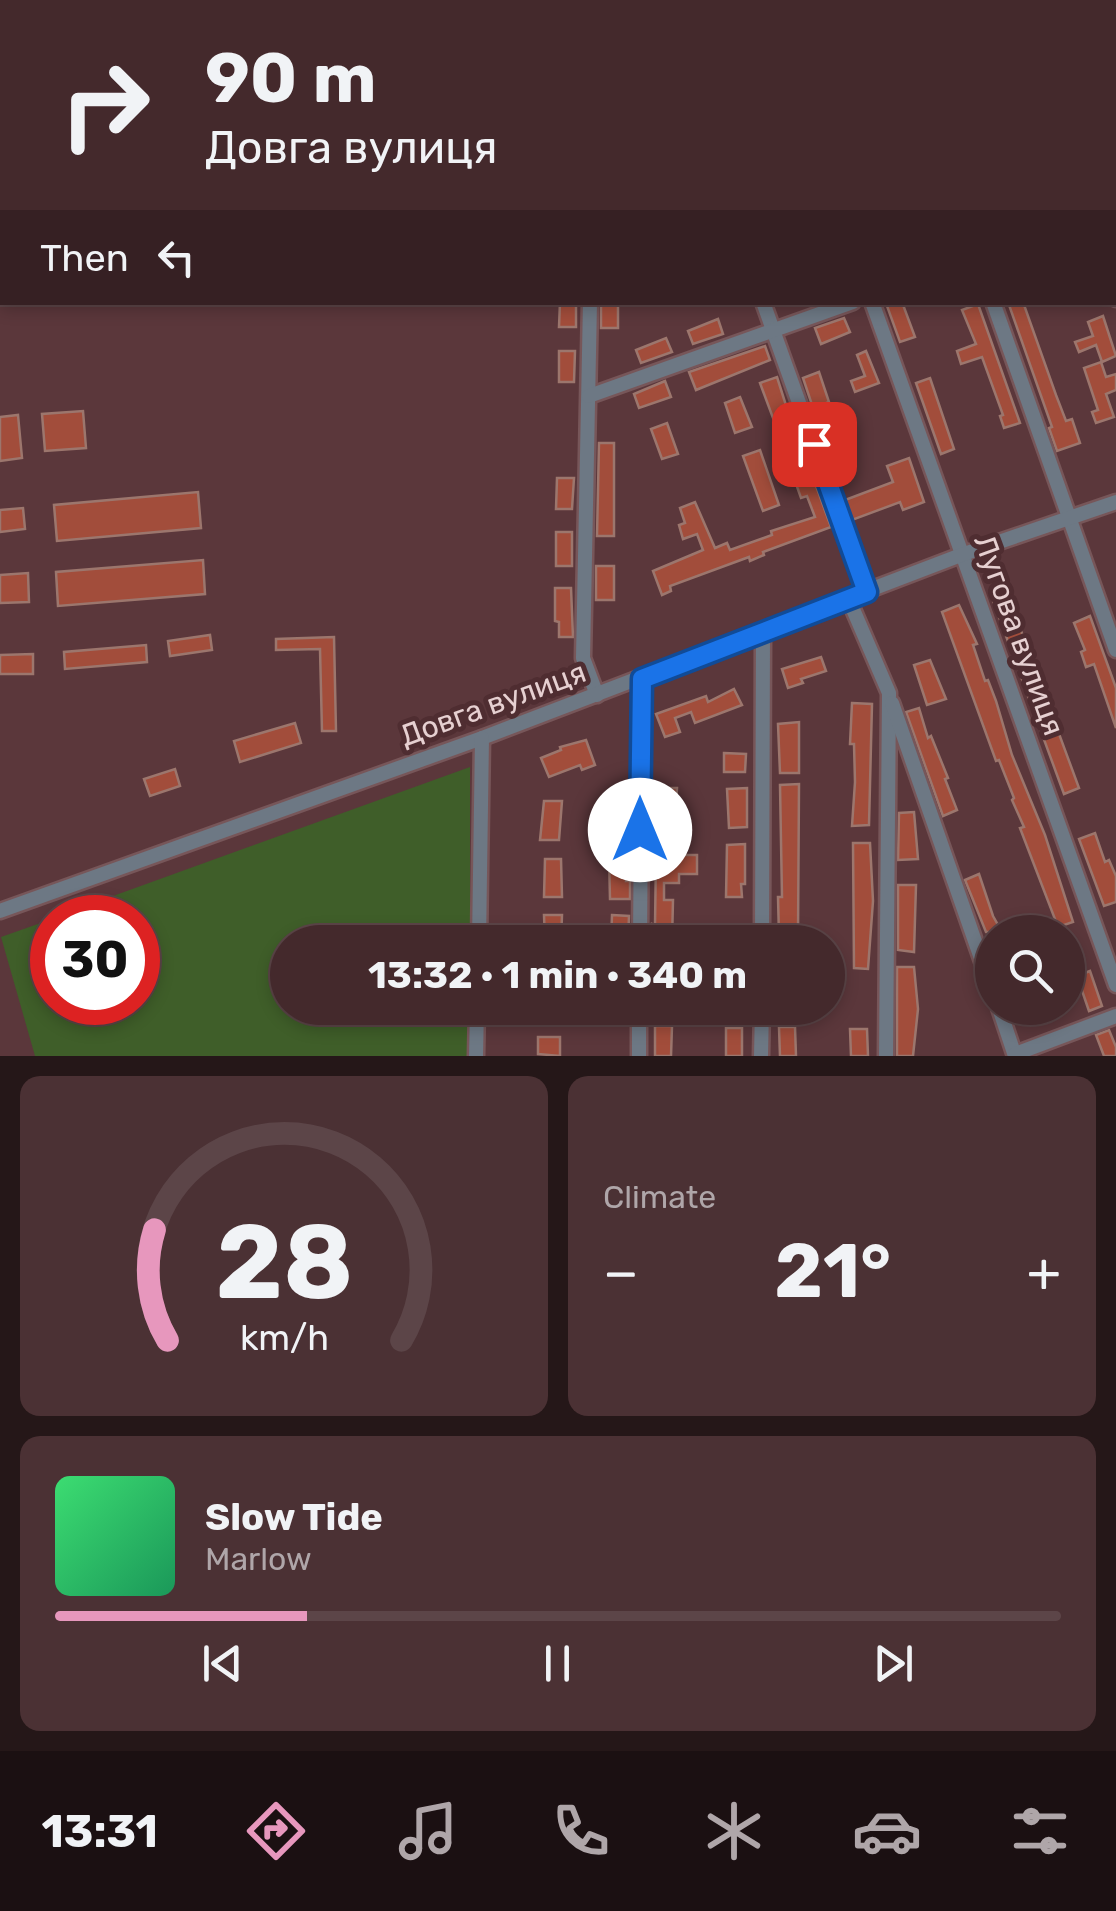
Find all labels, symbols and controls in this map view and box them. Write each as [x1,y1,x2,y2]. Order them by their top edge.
text: 90 m [205,37,377,120]
icon: right [40,40,170,170]
text: Довга вулиця [205,121,498,174]
icon: left [149,230,204,285]
text: Then [40,235,129,281]
pin [772,402,857,487]
icon: arrive [787,417,842,472]
street label: Лугова вулиця [966,530,1072,740]
street label: Довга вулиця [395,654,591,754]
position arrow [588,778,692,882]
speed limit sign: 30 [30,895,160,1025]
map controls [975,915,1085,1025]
button: search [975,915,1085,1025]
text: 13:32 · 1 min · 340 m [368,952,747,998]
text: Climate [603,1178,716,1216]
text: 28 [215,1201,353,1324]
text: 21° [774,1227,891,1316]
text: − [603,1240,639,1305]
text: + [1027,1240,1061,1305]
text: km/h [239,1317,329,1359]
text: Slow Tide [205,1494,383,1540]
text: Marlow [205,1540,312,1578]
icon: previous [195,1636,250,1691]
icon: pause [530,1636,585,1691]
icon: next [866,1636,921,1691]
icon: directions [241,1796,311,1866]
icon: music [393,1796,463,1866]
icon: phone [546,1796,616,1866]
icon: climate [699,1796,769,1866]
icon: car [852,1796,922,1866]
icon: filters [1005,1796,1075,1866]
text: 13:31 [41,1805,158,1858]

